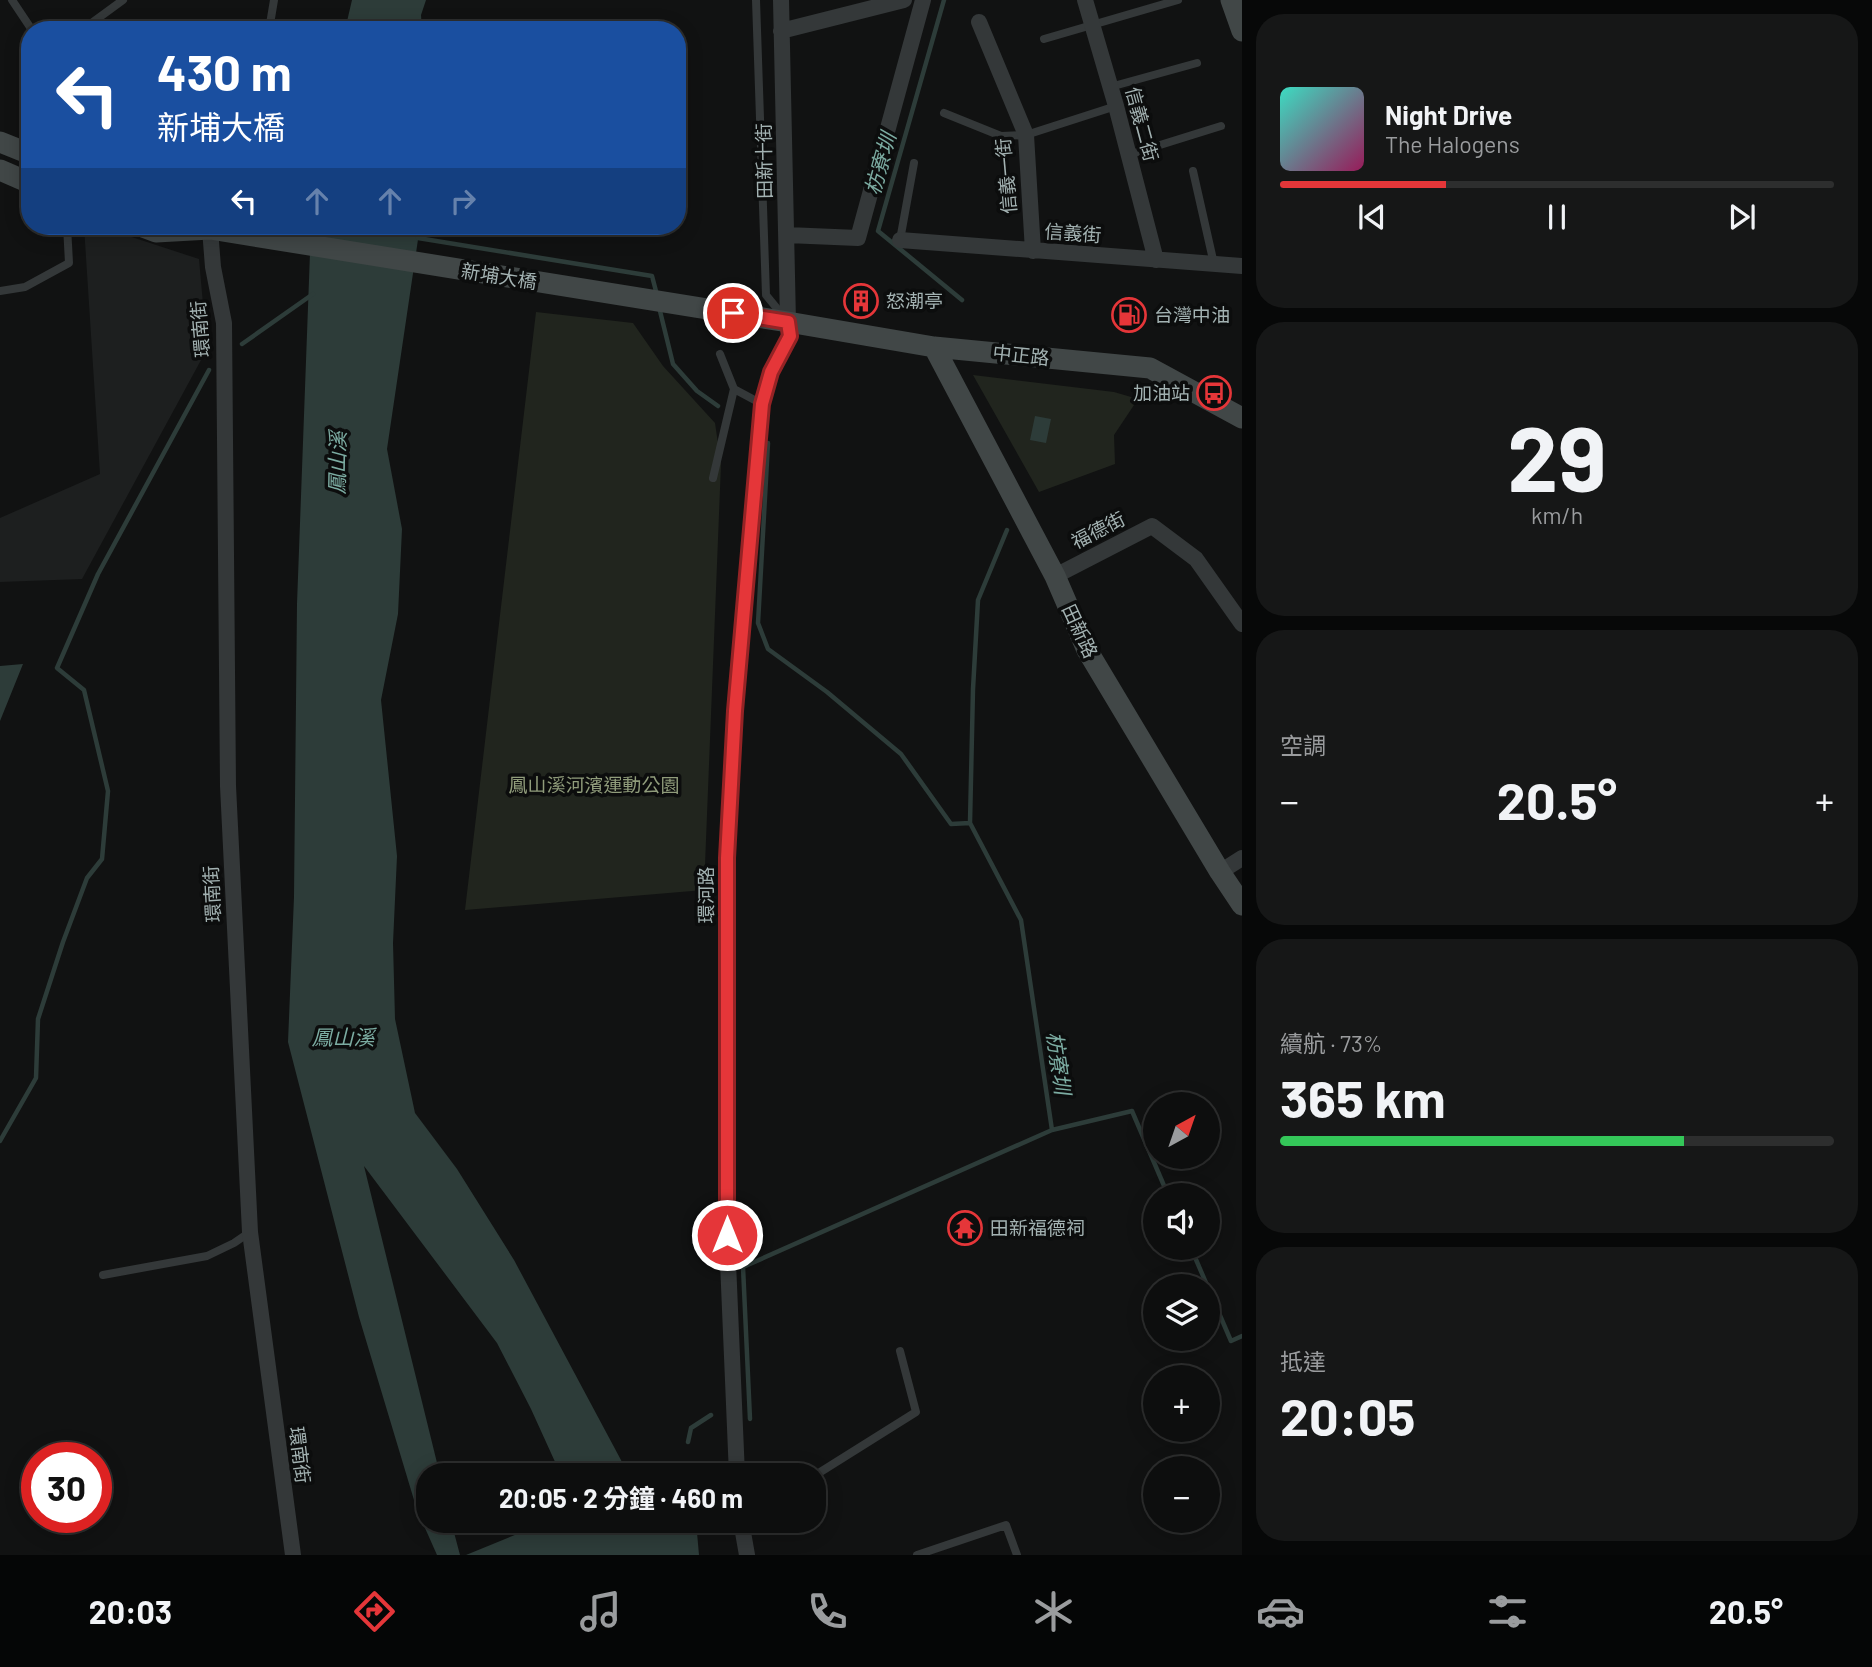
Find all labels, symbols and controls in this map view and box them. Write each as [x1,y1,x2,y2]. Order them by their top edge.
text: 430 m [157,42,292,101]
icon: left [42,49,133,140]
street label: 信義二街 [1122,84,1163,164]
text: Night Drive [1385,99,1512,130]
text: 新埔大橋 [157,107,285,145]
street label: 田新十街 [751,123,776,199]
water label: 枋寮圳 [859,127,901,197]
text: The Halogens [1385,130,1520,158]
street label: 信義一街 [991,137,1020,215]
icon: left [225,182,263,220]
icon: ahead [298,182,336,220]
icon: ahead [371,182,409,220]
icon: right [444,182,482,220]
icon: previous [1353,198,1391,236]
icon: pause [1538,198,1576,236]
icon: next [1723,198,1761,236]
street label: 信義街 [1044,219,1102,246]
street label: 新埔大橋 [460,258,538,293]
building icon: 怒潮亭 [842,282,880,320]
pin [703,283,763,343]
place label: 怒潮亭 [886,289,943,312]
icon: arrive [714,294,752,332]
fuel station icon: 台灣中油 [1110,296,1148,334]
street label: 環南街 [186,300,213,358]
place label: 台灣中油 [1154,303,1230,326]
street label: 中正路 [991,340,1051,369]
bus stop icon: 加油站 [1195,374,1233,412]
place label: 加油站 [1133,381,1190,404]
text: 29 [1507,401,1607,510]
water label: 鳳山溪 [323,428,350,495]
text: km/h [1531,501,1583,529]
street label: 福德街 [1067,506,1128,553]
street label: 田新路 [1058,600,1103,661]
text: 空調 [1280,731,1326,759]
text: 20.5° [1497,768,1617,830]
park label: 鳳山溪河濱運動公園 [508,773,680,796]
text: − [1280,777,1299,823]
text: + [1815,777,1834,823]
street label: 環南街 [199,865,224,923]
street label: 環河路 [694,866,717,924]
water label: 鳳山溪 [312,1024,377,1049]
text: 續航 · 73% [1280,1029,1382,1057]
water label: 枋寮圳 [1043,1030,1077,1099]
text: 365 km [1280,1066,1446,1128]
north arrow [1143,1092,1220,1169]
map controls [1143,1092,1220,1533]
button: sound [1143,1183,1220,1260]
position arrow [690,1198,764,1272]
temple icon: 田新福德祠 [946,1209,984,1247]
place label: 田新福德祠 [990,1216,1085,1239]
button: layers [1143,1274,1220,1351]
text: 抵達 [1280,1347,1326,1375]
button: + [1143,1365,1220,1442]
text: 20:05 [1280,1384,1415,1446]
street label: 環南街 [286,1425,315,1485]
speed limit sign: 30 [21,1442,112,1533]
button: − [1143,1456,1220,1533]
text: 20:05 · 2 分鐘 · 460 m [499,1482,743,1513]
icon: directions [350,1587,399,1636]
icon: music [576,1587,625,1636]
icon: phone [803,1587,852,1636]
icon: climate [1029,1587,1078,1636]
icon: car [1256,1587,1305,1636]
icon: filters [1483,1587,1532,1636]
text: 20:03 [89,1592,172,1630]
text: 20.5° [1709,1592,1783,1630]

